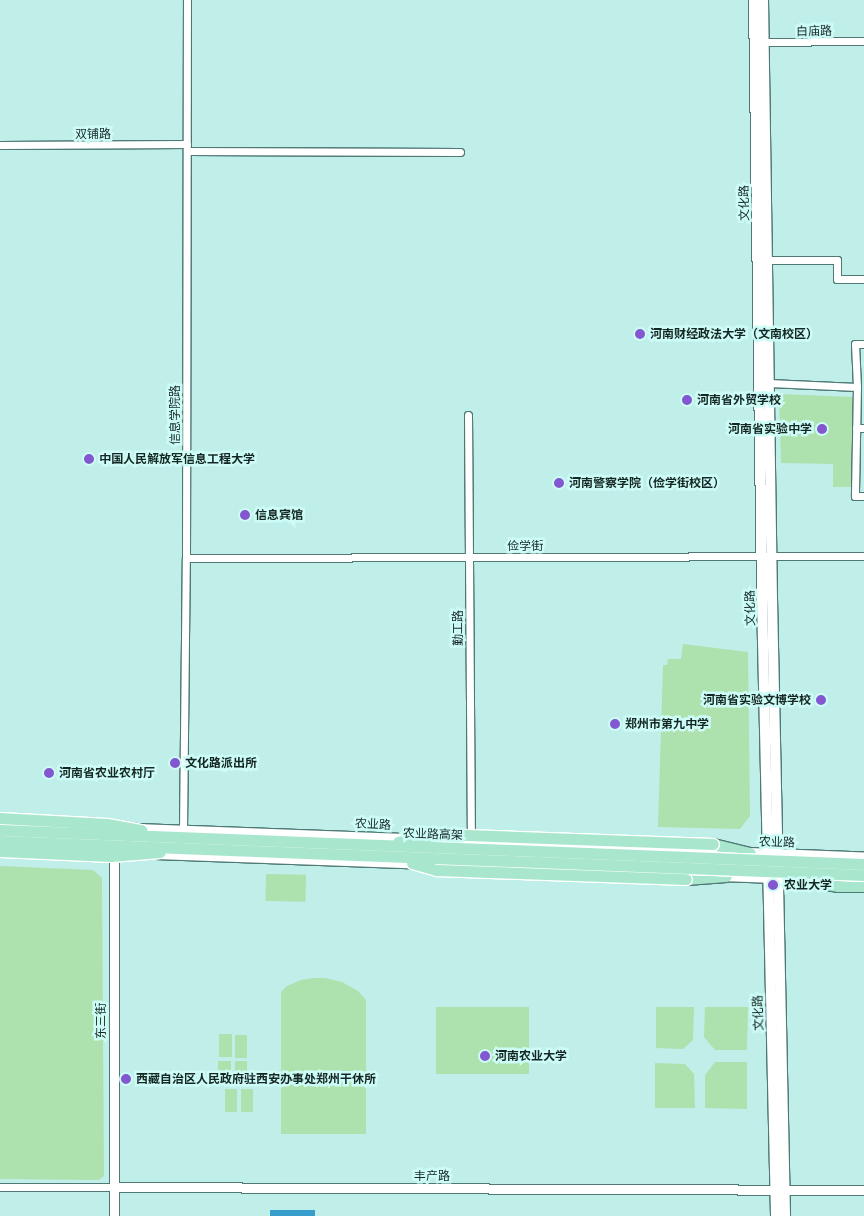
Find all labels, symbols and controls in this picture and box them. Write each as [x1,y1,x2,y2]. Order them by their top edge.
street label: 白庙路 [796,23,832,39]
street label: 双铺路 [75,127,111,141]
street label: 文化路 [736,185,752,221]
place label: 河南财经政法大学（文南校区） [650,327,818,341]
marker: 河南财经政法大学（文南校区） [634,328,646,340]
street label: 信息学院路 [168,385,182,445]
place label: 河南省外贸学校 [697,393,781,407]
marker: 河南省外贸学校 [681,394,693,406]
place label: 河南省实验中学 [728,422,812,436]
marker: 河南省实验中学 [816,423,828,435]
place label: 中国人民解放军信息工程大学 [99,452,255,466]
marker: 中国人民解放军信息工程大学 [83,453,95,465]
place label: 河南警察学院（俭学街校区） [569,476,725,490]
marker: 河南警察学院（俭学街校区） [553,477,565,489]
place label: 信息宾馆 [255,508,303,522]
marker: 信息宾馆 [239,509,251,521]
street label: 俭学街 [507,539,543,553]
street label: 文化路 [742,590,758,626]
street label: 勤工路 [451,610,465,646]
place label: 河南省实验文博学校 [703,693,811,707]
marker: 河南省实验文博学校 [815,694,827,706]
place label: 郑州市第九中学 [625,717,709,731]
marker: 郑州市第九中学 [609,718,621,730]
place label: 文化路派出所 [185,756,257,770]
marker: 文化路派出所 [169,757,181,769]
place label: 河南省农业农村厅 [59,766,155,780]
marker: 河南省农业农村厅 [43,767,55,779]
street label: 农业路 [355,816,391,832]
street label: 农业路高架 [403,826,463,842]
street label: 农业路 [759,834,795,850]
marker: 农业大学 [766,878,780,892]
place label: 农业大学 [784,878,832,892]
street label: 文化路 [750,995,766,1031]
street label: 东三街 [94,1003,108,1039]
place label: 河南农业大学 [495,1049,567,1063]
marker: 河南农业大学 [479,1050,491,1062]
place label: 西藏自治区人民政府驻西安办事处郑州干休所 [136,1072,376,1086]
marker: 西藏自治区人民政府驻西安办事处郑州干休所 [120,1073,132,1085]
street label: 丰产路 [414,1169,450,1183]

